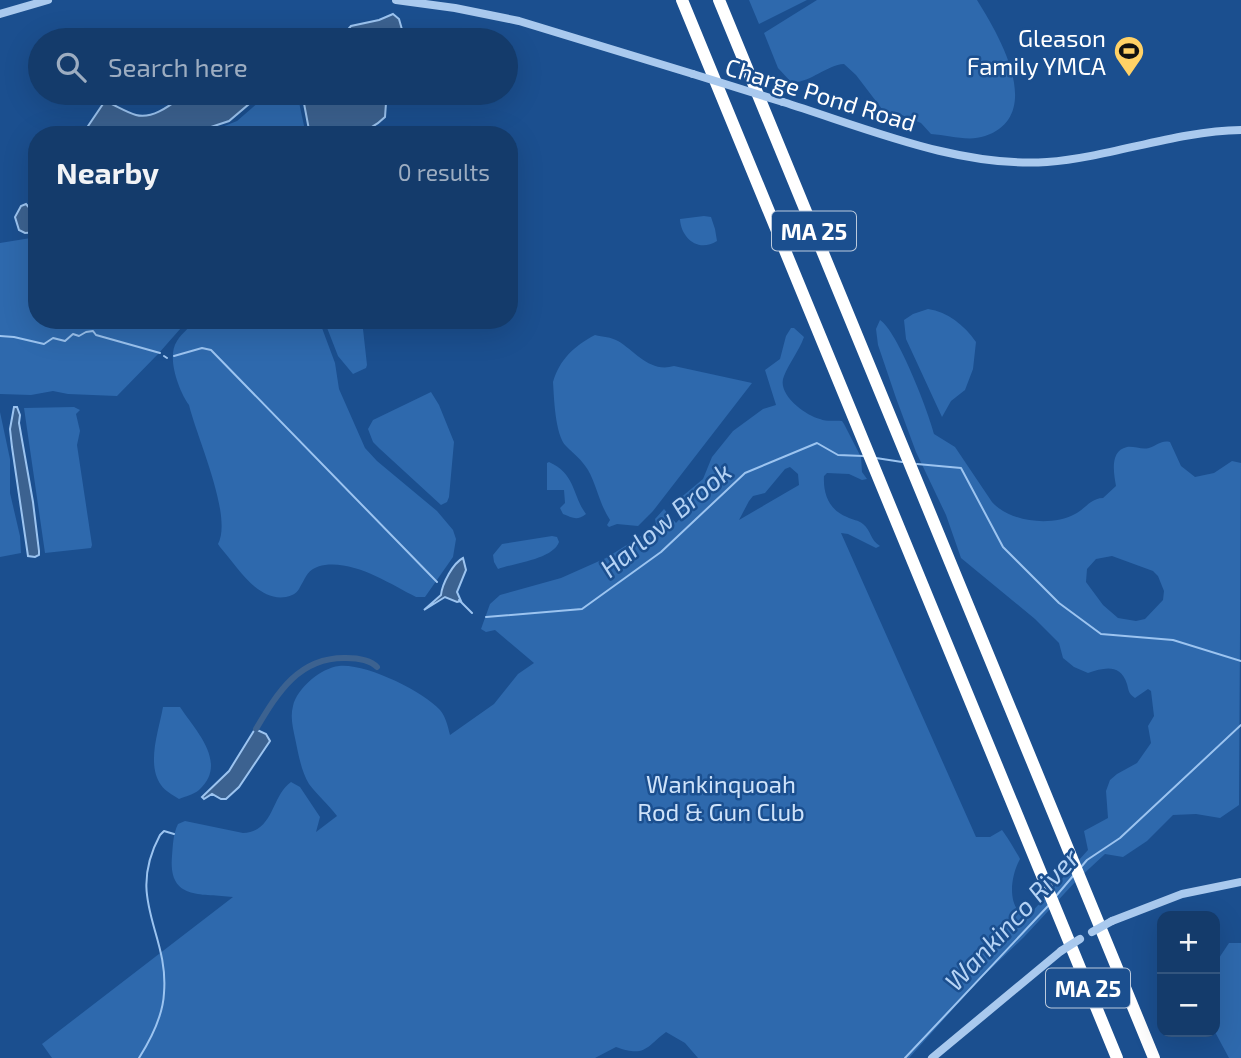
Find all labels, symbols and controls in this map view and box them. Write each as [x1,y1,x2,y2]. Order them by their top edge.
place label: Gleason Family YMCA [967,23,1106,80]
search box [28,28,518,105]
sports icon: Gleason Family YMCA [1112,34,1146,78]
icon: search [52,48,90,86]
text: Search here [108,51,248,82]
street label: Charge Pond Road [722,51,920,137]
text: Nearby [56,154,159,190]
text: 0 results [398,158,490,186]
road number: MA 25 [772,212,856,250]
water label: Harlow Brook [593,455,737,583]
park label: Wankinquoah Rod & Gun Club [637,769,805,826]
water label: Wankinco River [937,841,1085,996]
map controls [1157,911,1220,1037]
button: + [1157,911,1220,974]
road number: MA 25 [1046,968,1130,1007]
button: − [1157,974,1220,1037]

